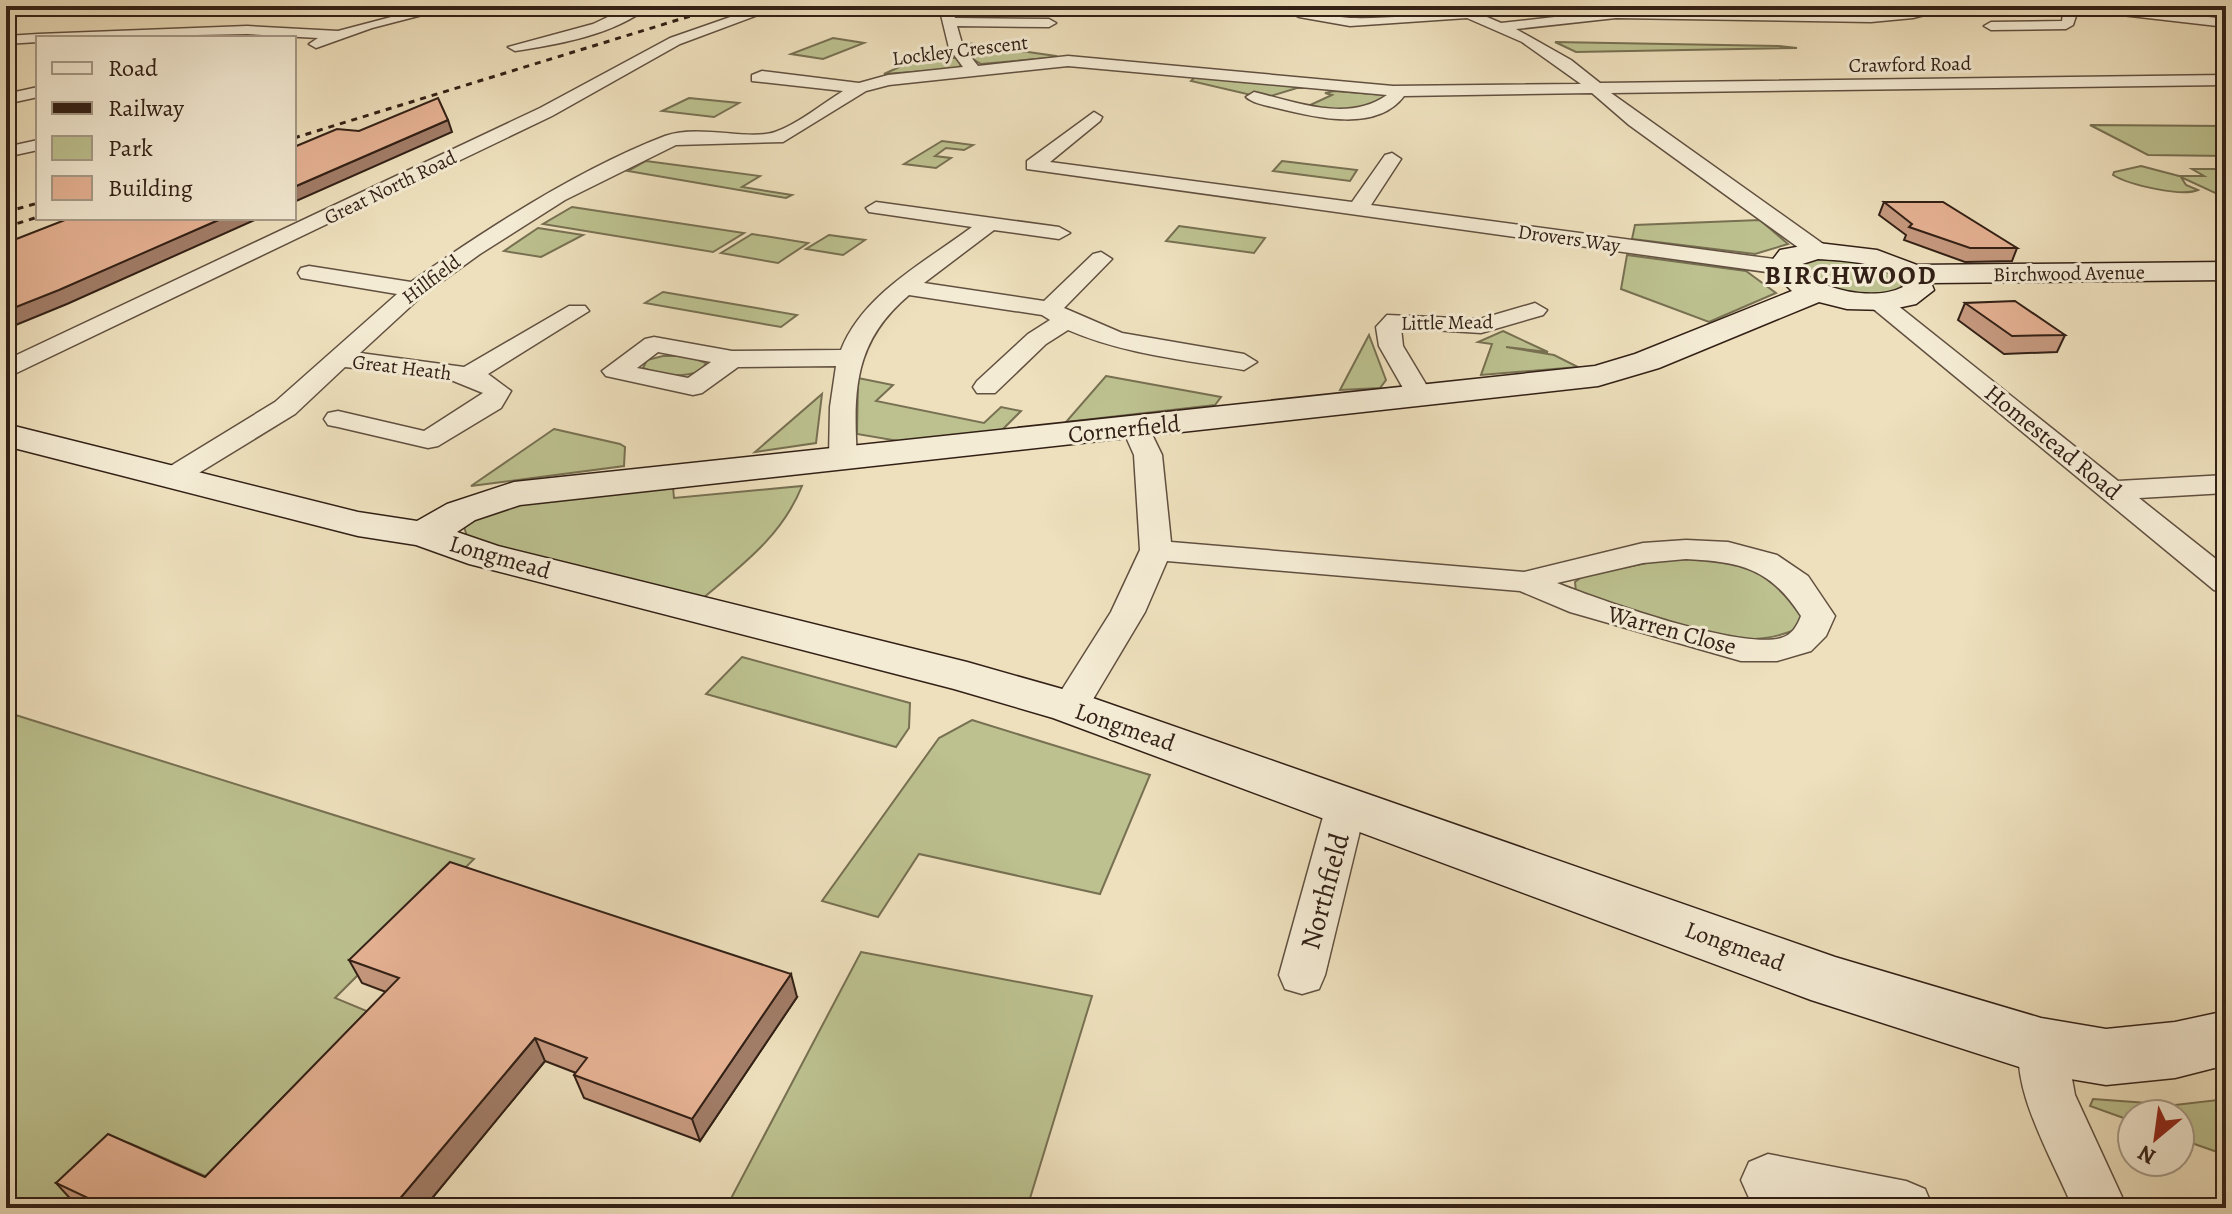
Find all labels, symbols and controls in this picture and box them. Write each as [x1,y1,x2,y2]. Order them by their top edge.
street label: Lockley Crescent [891,29,1030,72]
legend [36,36,296,220]
street label: Crawford Road [1848,50,1972,79]
text: Road [108,52,158,84]
text: Railway [108,92,184,124]
text: Park [108,132,153,164]
street label: Great North Road [320,144,461,231]
text: Building [108,172,193,204]
street label: Drovers Way [1516,218,1623,259]
street label: Hillfield [397,248,466,310]
district label: BIRCHWOOD [1764,258,1938,293]
street label: Birchwood Avenue [1993,259,2145,288]
street label: Little Mead [1401,308,1494,337]
street label: Great Heath [351,348,453,387]
street label: Homestead Road [1978,377,2128,507]
street label: Cornerfield [1066,407,1182,451]
street label: Longmead [446,527,555,587]
street label: Warren Close [1603,597,1740,662]
street label: Longmead [1071,695,1180,759]
street label: Northfield [1291,828,1359,954]
street label: Longmead [1681,913,1789,979]
north arrow [2116,1098,2196,1178]
text: N [2133,1138,2161,1172]

